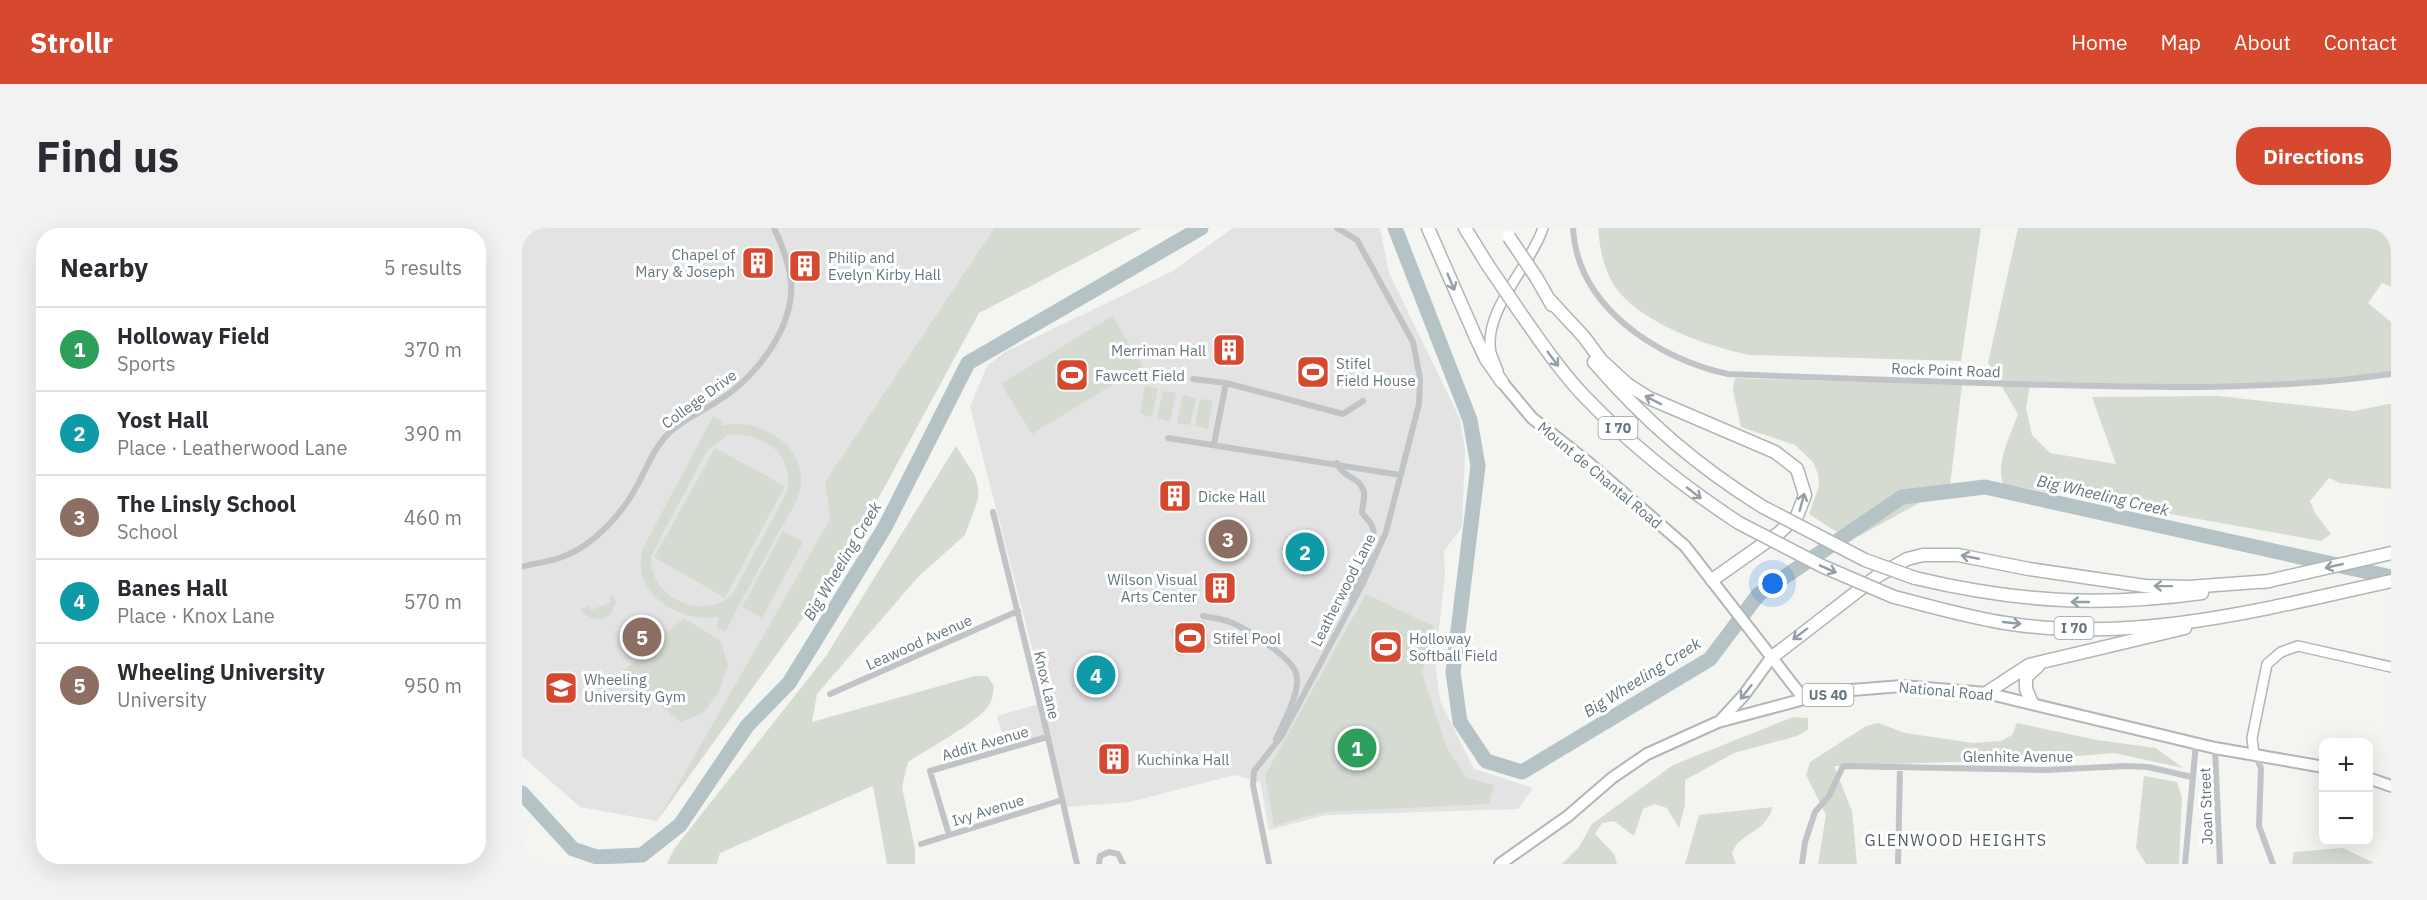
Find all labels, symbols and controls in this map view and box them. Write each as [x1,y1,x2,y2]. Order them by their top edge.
text: Strollr [30,24,113,61]
text: Home [2071,28,2128,56]
text: Map [2161,28,2201,56]
text: About [2234,28,2291,56]
text: Contact [2324,28,2397,56]
button: Directions [2236,127,2391,185]
text: Find us [36,129,179,184]
place label: Chapel of Mary & Joseph [635,245,735,281]
building icon: Chapel of Mary & Joseph [740,245,776,281]
building icon: Philip and Evelyn Kirby Hall [787,248,823,284]
place label: Philip and Evelyn Kirby Hall [828,248,941,284]
text: Nearby [60,250,148,284]
text: 5 results [384,254,462,281]
one-way arrow [1446,272,1457,290]
text: Holloway Field [117,321,270,350]
building icon: Merriman Hall [1211,332,1247,368]
text: 1 [74,336,86,363]
text: 370 m [404,336,462,363]
place label: Merriman Hall [1111,341,1206,360]
text: Sports [117,350,176,377]
one-way arrow [1547,350,1559,366]
sports icon: Stifel Field House [1295,354,1331,390]
place label: Stifel Field House [1336,354,1416,390]
sports icon: Fawcett Field [1054,357,1090,393]
street label: Rock Point Road [1891,359,2001,381]
street label: College Drive [658,365,740,433]
place label: Fawcett Field [1095,366,1185,385]
one-way arrow [1645,394,1663,405]
text: Yost Hall [117,405,209,434]
street label: Mount de Chantal Road [1534,417,1666,533]
road number: I 70 [1598,417,1638,439]
text: 2 [74,420,86,447]
text: 390 m [404,420,462,447]
text: Place · Leatherwood Lane [117,434,347,461]
water label: Big Wheeling Creek [2035,470,2172,520]
building icon: Dicke Hall [1157,478,1193,514]
one-way arrow [1686,486,1702,499]
place label: Dicke Hall [1198,487,1266,506]
text: The Linsly School [117,489,296,518]
one-way arrow [1796,493,1808,512]
water label: Big Wheeling Creek [799,497,886,624]
text: 3 [74,504,86,531]
text: 460 m [404,504,462,531]
pin: 3 [1208,516,1248,562]
text: School [117,518,178,545]
pin: 2 [1286,530,1324,574]
street label: Leatherwood Lane [1306,530,1380,650]
one-way arrow [1961,551,1980,562]
one-way arrow [2325,560,2344,572]
one-way arrow [1818,564,1837,575]
your location [1758,569,1787,598]
place label: Wilson Visual Arts Center [1107,570,1197,606]
building icon: Wilson Visual Arts Center [1202,570,1238,606]
text: Banes Hall [117,573,228,602]
one-way arrow [2153,581,2173,592]
text: 4 [74,588,86,615]
text: 570 m [404,588,462,615]
one-way arrow [2070,596,2090,608]
text: Place · Knox Lane [117,602,275,629]
street label: Leawood Avenue [863,610,975,674]
pin: 5 [622,614,662,660]
road number: I 70 [2054,617,2094,639]
one-way arrow [2002,618,2022,629]
sports icon: Stifel Pool [1172,620,1208,656]
one-way arrow [1792,628,1808,641]
place label: Stifel Pool [1213,629,1281,648]
sports icon: Holloway Softball Field [1368,629,1404,665]
place label: Holloway Softball Field [1409,629,1498,665]
water label: Big Wheeling Creek [1580,632,1705,721]
street label: Knox Lane [1030,649,1064,721]
pin: 4 [1076,652,1116,698]
text: Wheeling University [117,657,325,686]
school or university icon: Wheeling University Gym [543,670,579,706]
place label: Wheeling University Gym [584,670,686,706]
text: 5 [74,672,86,699]
text: 950 m [404,672,462,699]
street label: National Road [1898,677,1994,705]
one-way arrow [1740,683,1753,699]
road number: US 40 [1802,684,1854,706]
text: University [117,686,207,713]
street label: Addit Avenue [939,722,1031,764]
pin: 1 [1338,726,1376,770]
map controls [2319,738,2373,846]
button: + [2319,738,2373,792]
building icon: Kuchinka Hall [1096,741,1132,777]
street label: Glenhite Avenue [1963,747,2073,766]
place label: Kuchinka Hall [1137,750,1229,769]
street label: Joan Street [2195,767,2217,845]
street label: Ivy Avenue [950,790,1026,830]
button: − [2319,792,2373,846]
district label: GLENWOOD HEIGHTS [1865,830,2047,850]

